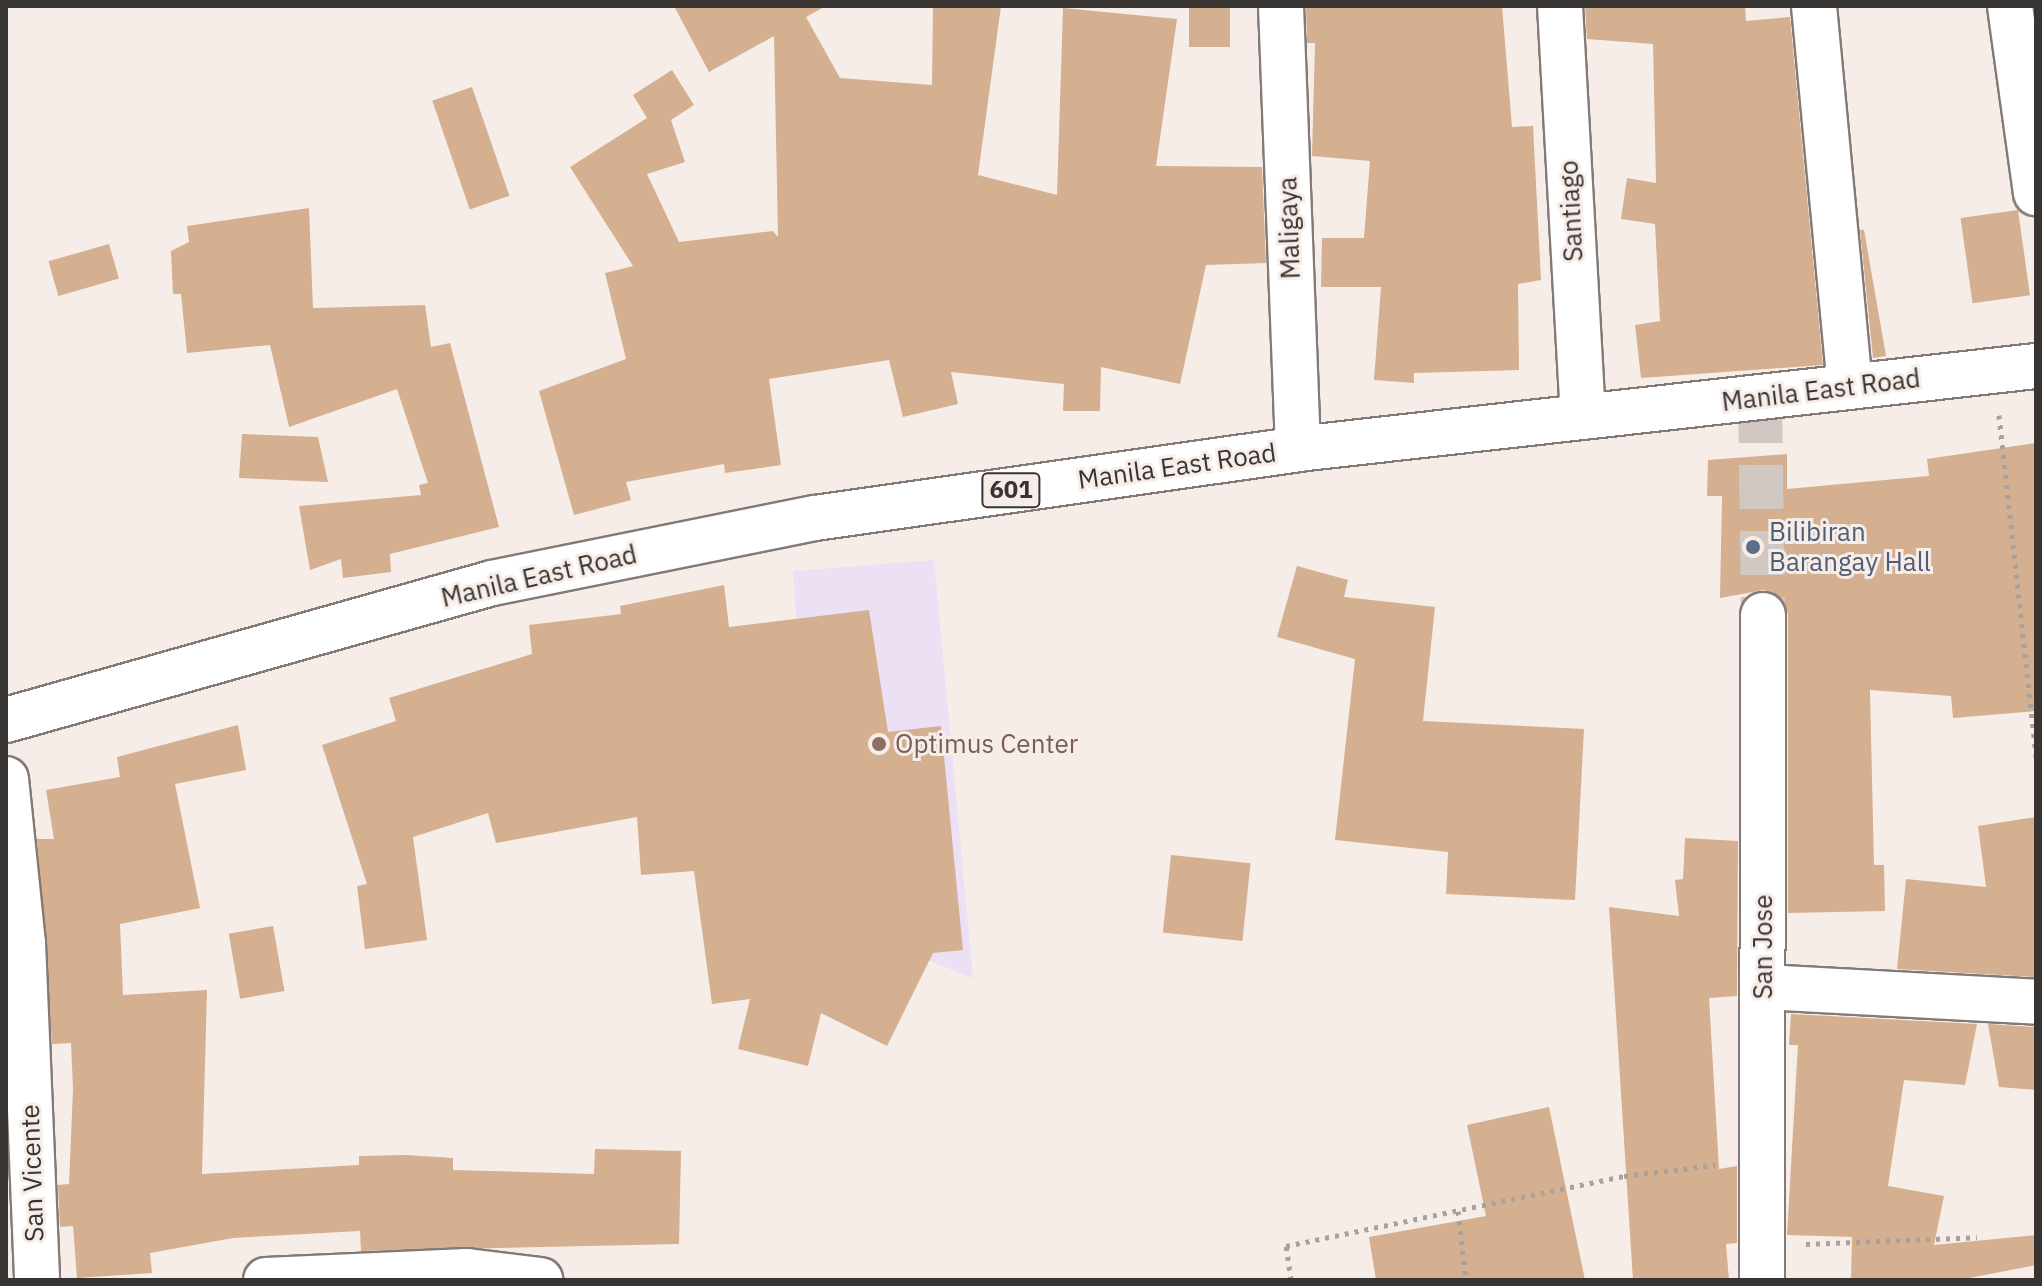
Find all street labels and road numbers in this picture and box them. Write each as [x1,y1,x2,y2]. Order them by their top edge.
street label: Santiago [1553,160,1589,262]
street label: Maligaya [1272,176,1306,280]
street label: Manila East Road [1720,362,1922,418]
street label: Manila East Road [1076,437,1278,495]
road number: 601 [981,470,1041,510]
street label: Manila East Road [438,538,640,614]
street label: San Jose [1747,895,1779,999]
street label: San Vicente [14,1104,50,1242]

